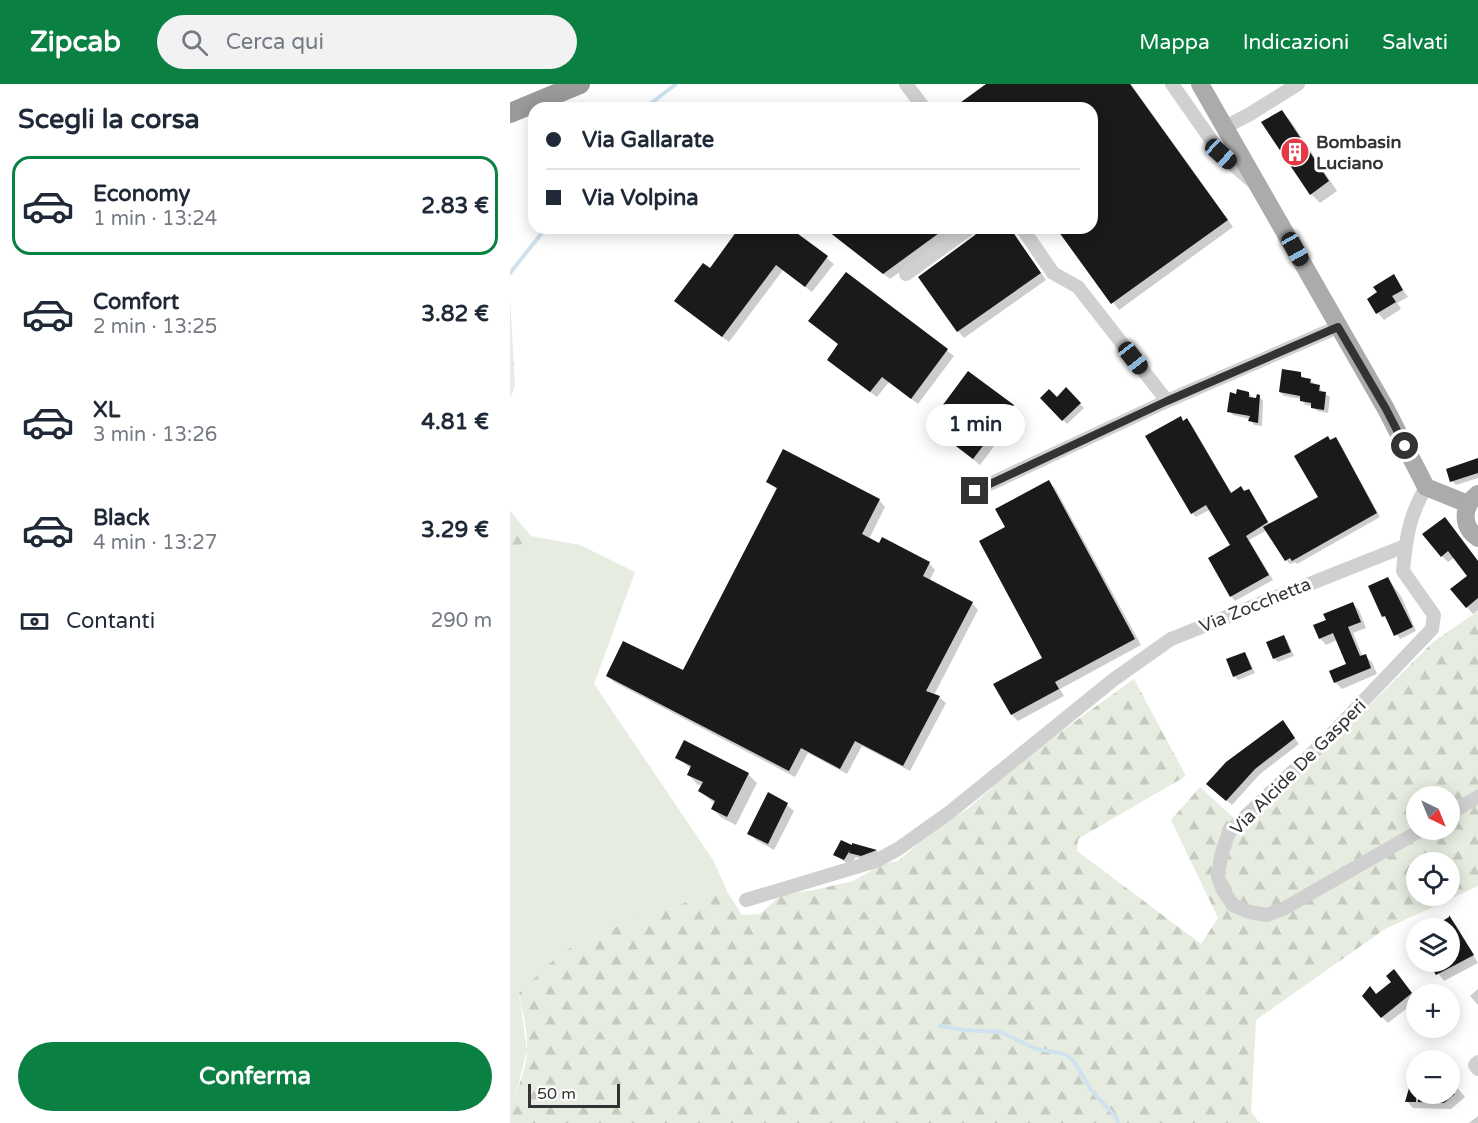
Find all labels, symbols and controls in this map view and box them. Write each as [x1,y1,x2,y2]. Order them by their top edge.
search box [157,15,577,69]
text: Zipcab [30,25,121,59]
icon: search [178,26,211,59]
text: Cerca qui [226,29,324,55]
text: Mappa [1139,30,1210,55]
text: Indicazioni [1243,30,1349,55]
text: Salvati [1382,30,1448,55]
text: Scegli la corsa [18,103,200,136]
text: Via Gallarate [582,127,714,153]
place label: Bombasin Luciano [1316,131,1401,174]
car [1202,135,1240,173]
building icon: Bombasin Luciano [1279,136,1311,168]
icon: car [21,179,75,233]
text: Economy [93,181,190,207]
text: Via Volpina [582,185,699,211]
text: 2.83 € [421,193,489,219]
text: 1 min · 13:24 [93,207,217,231]
car [1278,229,1312,269]
icon: car [21,287,75,341]
text: Comfort [93,289,179,315]
text: 3.82 € [421,301,489,327]
text: 2 min · 13:25 [93,315,217,339]
car [1115,338,1151,378]
icon: car [21,395,75,449]
text: XL [93,397,120,423]
callout: 1 min [926,404,1024,446]
text: 4.81 € [421,409,489,435]
text: 1 min [949,413,1002,437]
text: 3 min · 13:26 [93,423,217,447]
route start [1391,432,1418,459]
route end [961,477,988,504]
icon: car [21,503,75,557]
text: Black [93,505,150,531]
text: 3.29 € [421,517,489,543]
text: 4 min · 13:27 [93,531,217,555]
street label: Via Zocchetta [1196,573,1314,637]
icon: cash [18,605,51,638]
text: Contanti [66,608,155,634]
text: 290 m [431,609,492,633]
street label: Via Alcide De Gasperi [1226,695,1370,839]
north arrow [1406,786,1460,840]
map controls [1406,786,1460,1104]
button: locate [1406,852,1460,906]
button: layers [1406,918,1460,972]
button: + [1406,984,1460,1038]
button: Conferma [18,1042,492,1111]
button: − [1406,1050,1460,1104]
scale bar [528,1081,620,1108]
text: 50 m [537,1084,576,1104]

